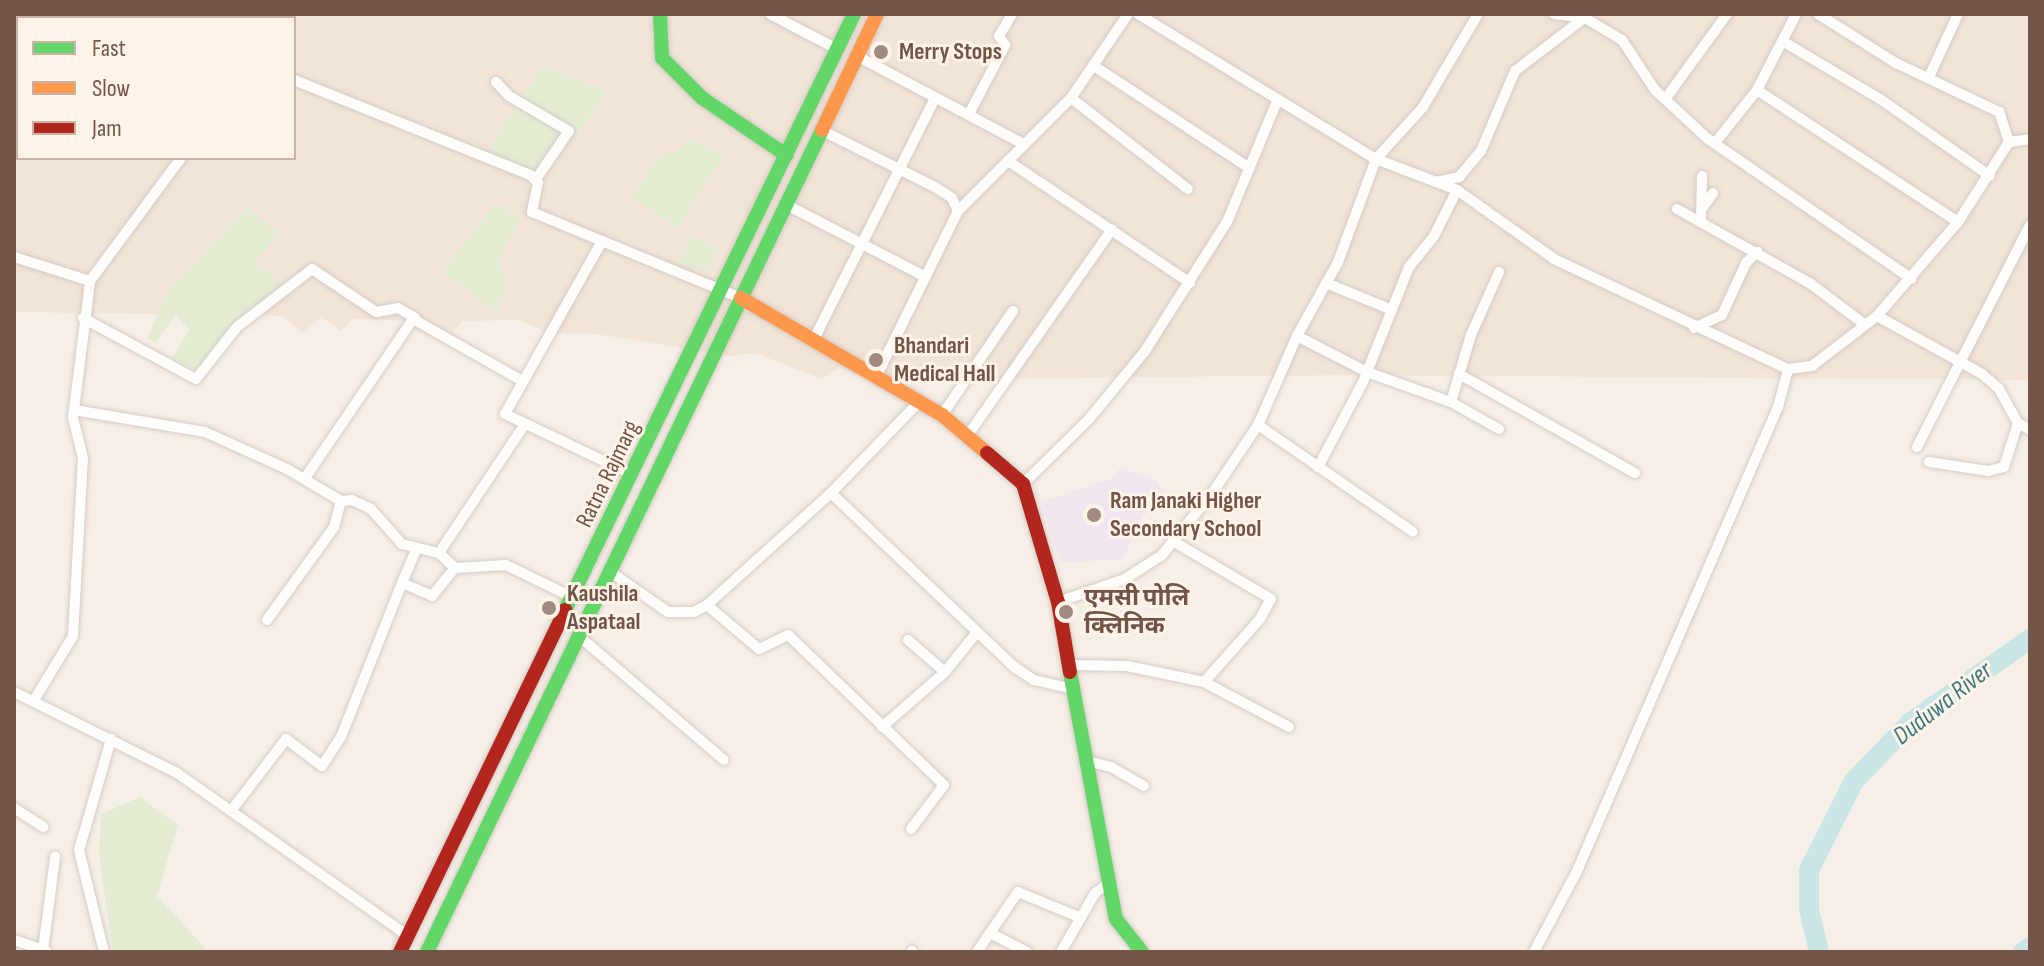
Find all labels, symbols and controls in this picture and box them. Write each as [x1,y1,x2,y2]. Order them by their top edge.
legend [16,16,296,160]
text: Fast [92,34,126,63]
place label: Merry Stops [899,38,1002,66]
marker: Merry Stops [870,41,892,63]
text: Slow [92,74,130,103]
text: Jam [92,114,122,143]
place label: Bhandari Medical Hall [894,332,995,388]
marker: Bhandari Medical Hall [865,349,887,371]
street label: Ratna Rajmarg [570,416,646,532]
place label: Ram Janaki Higher Secondary School [1110,487,1262,543]
marker: Ram Janaki Higher Secondary School [1085,506,1103,524]
place label: Kaushila Aspataal [567,580,640,636]
place label: एमसी पोलि क्लिनिक [1084,584,1189,640]
marker: Kaushila Aspataal [538,597,560,619]
marker: एमसी पोलि क्लिनिक [1055,601,1077,623]
water label: Duduwa River [1887,656,1999,752]

